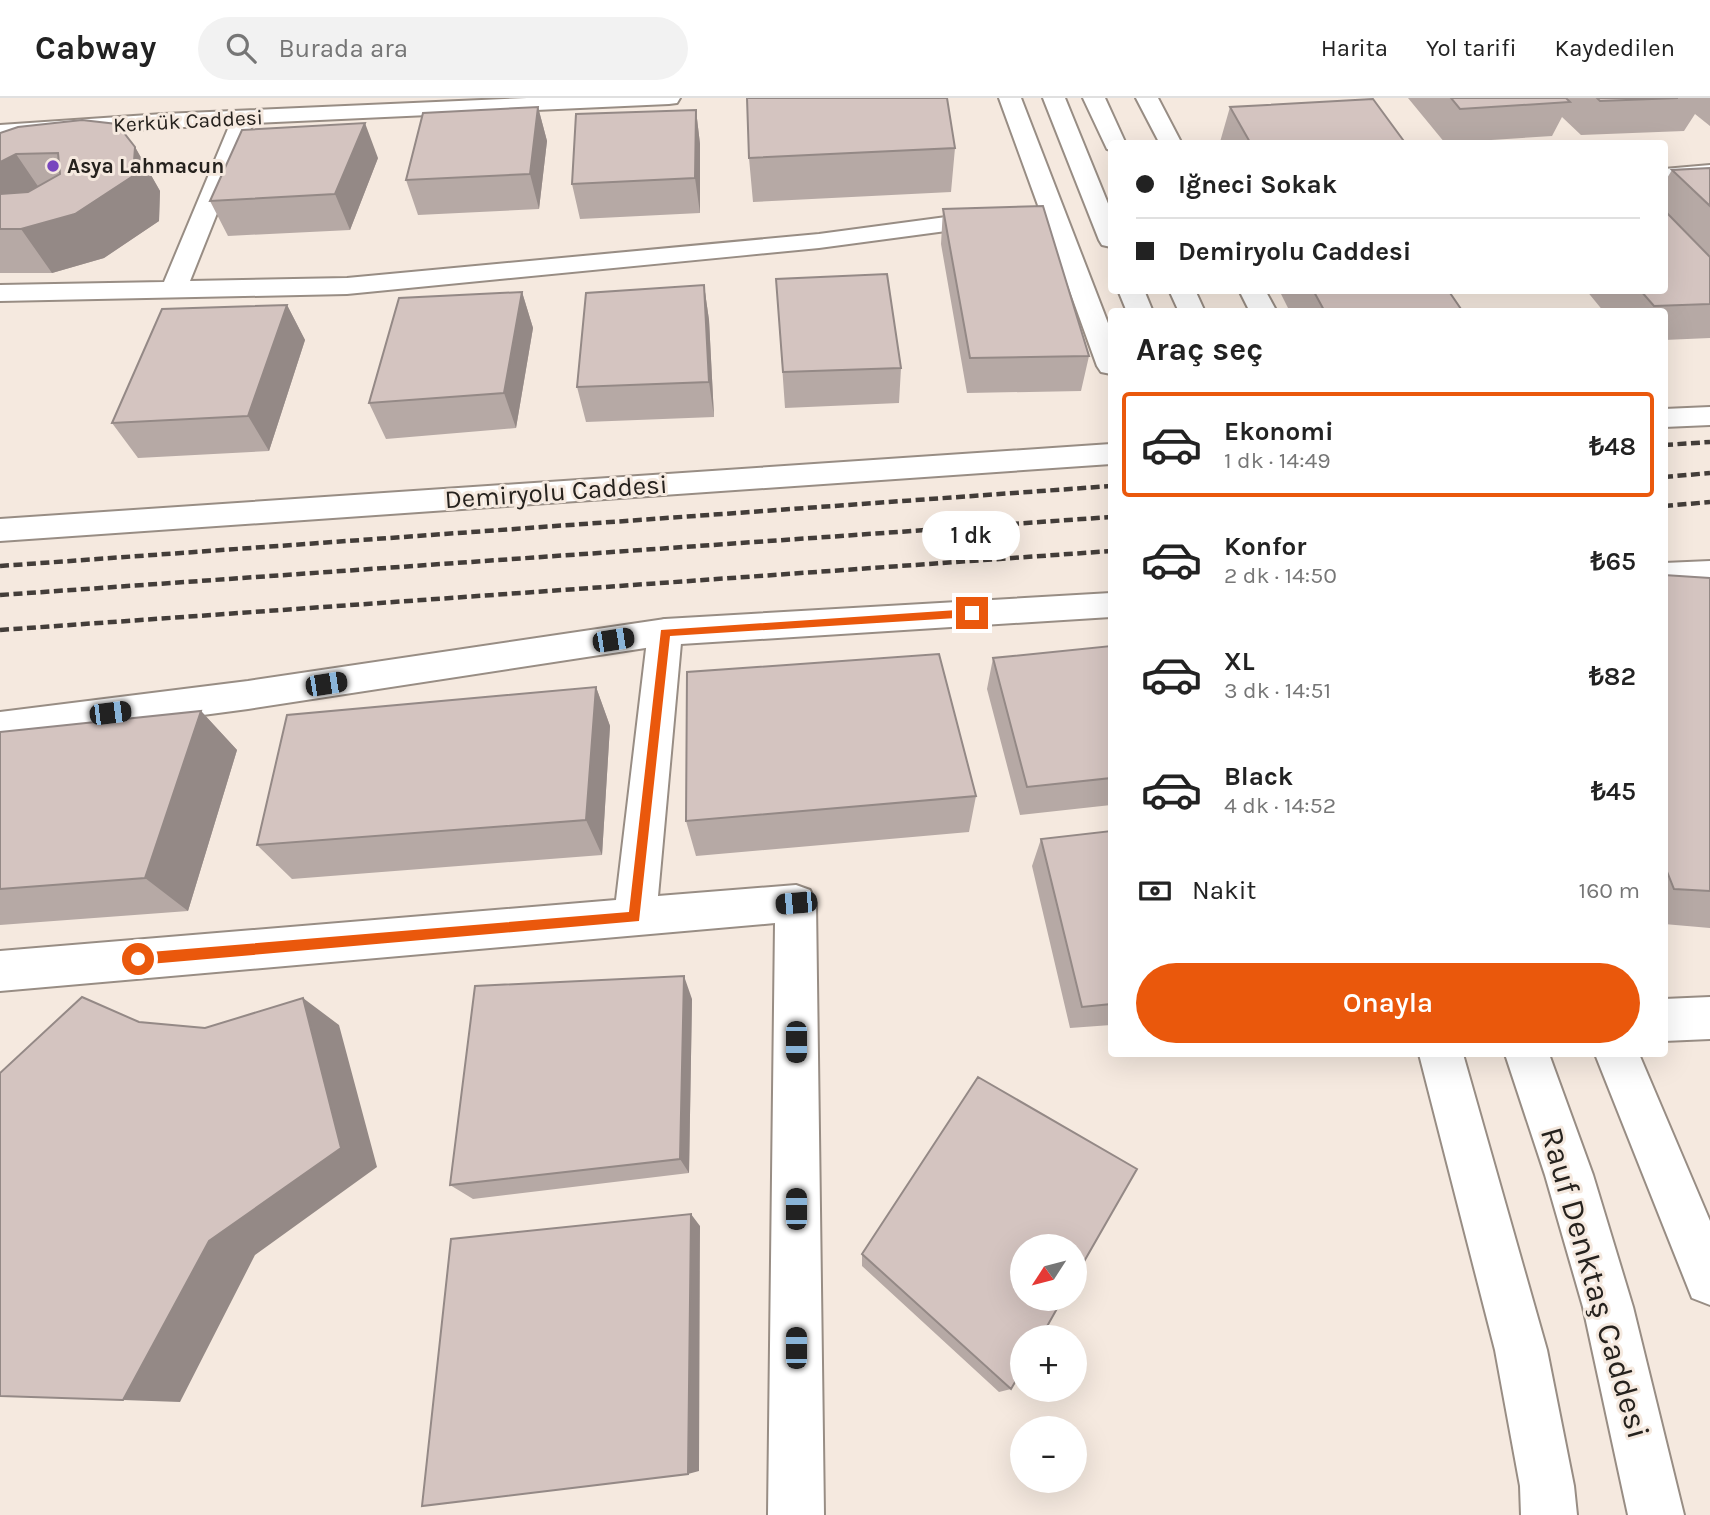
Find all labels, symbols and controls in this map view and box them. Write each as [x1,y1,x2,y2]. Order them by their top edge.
search box [198,17,688,80]
text: Cabway [35,29,156,67]
icon: search [222,29,260,67]
text: Burada ara [278,33,408,64]
text: Harita [1321,34,1388,62]
text: Yol tarifi [1426,34,1517,62]
text: Kaydedilen [1555,34,1675,62]
street label: Kerkük Caddesi [113,105,263,137]
place label: Asya Lahmacun [67,154,224,178]
marker: Asya Lahmacun [45,158,61,174]
text: Iğneci Sokak [1178,169,1337,200]
text: Demiryolu Caddesi [1178,236,1411,267]
text: Araç seç [1136,331,1263,368]
icon: car [1140,413,1203,476]
text: Ekonomi [1224,416,1333,447]
text: ₺48 [1589,431,1636,462]
text: 1 dk · 14:49 [1224,447,1331,474]
street label: Demiryolu Caddesi [444,469,668,515]
callout: 1 dk [923,512,1021,560]
text: 1 dk [950,522,992,549]
icon: car [1140,528,1203,591]
text: Konfor [1224,531,1306,562]
text: ₺65 [1591,546,1636,577]
text: 2 dk · 14:50 [1224,562,1337,589]
route end [956,597,988,629]
car [591,626,636,654]
icon: car [1140,643,1203,706]
text: XL [1224,646,1255,677]
text: ₺82 [1589,661,1636,692]
car [304,670,349,698]
text: 3 dk · 14:51 [1224,677,1331,704]
car [88,700,133,726]
icon: car [1140,758,1203,821]
text: Black [1224,761,1293,792]
text: ₺45 [1591,776,1636,807]
text: 4 dk · 14:52 [1224,792,1336,819]
icon: cash [1136,872,1174,910]
text: Nakit [1192,875,1256,906]
text: 160 m [1579,877,1640,904]
car [775,891,818,915]
route start [122,943,154,975]
button: Onayla [1136,963,1640,1043]
car [786,1021,807,1063]
street label: Rauf Denktaş Caddesi [1533,1123,1657,1443]
car [786,1188,807,1230]
north arrow [1010,1234,1087,1311]
map controls [1010,1234,1087,1493]
button: + [1010,1325,1087,1402]
car [786,1327,807,1369]
button: − [1010,1416,1087,1493]

